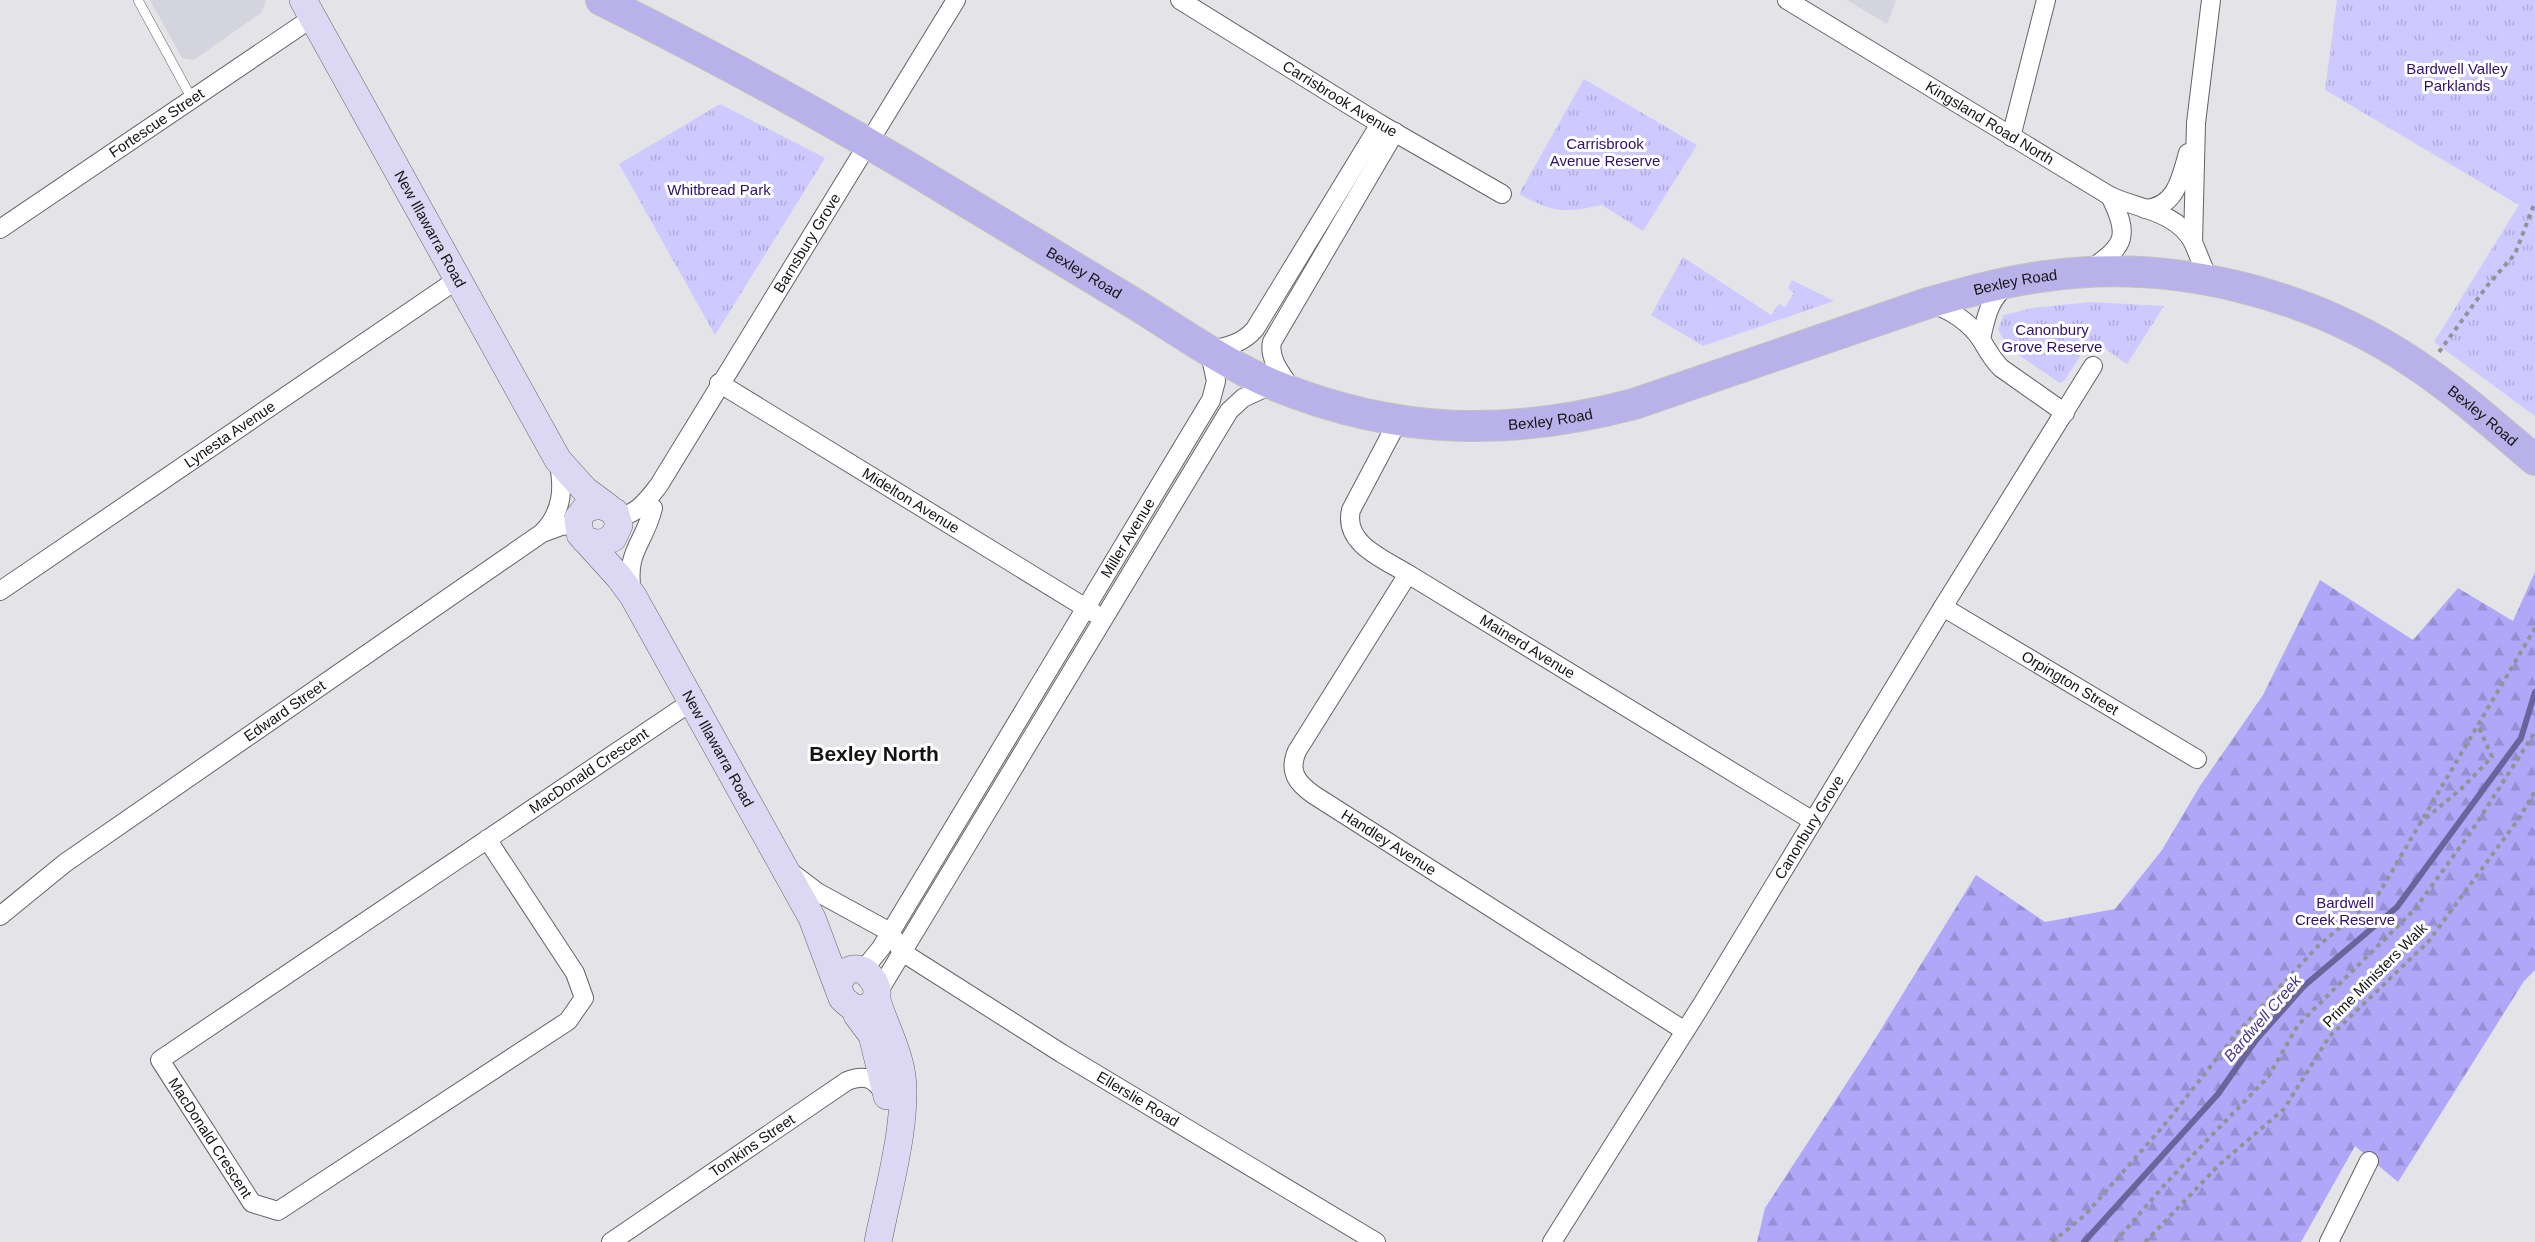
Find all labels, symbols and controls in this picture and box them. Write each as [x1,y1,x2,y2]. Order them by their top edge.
street label: Carrisbrook Avenue [1280,57,1400,140]
park label: Bardwell Valley Parklands [2406,60,2508,94]
street label: Kingsland Road North [1923,77,2057,168]
street label: Fortescue Street [106,84,208,161]
park label: Carrisbrook Avenue Reserve [1550,135,1660,169]
street label: New Illawarra Road [391,168,470,290]
park label: Whitbread Park [667,181,771,198]
street label: Barnsbury Grove [770,190,844,296]
street label: Bexley Road [1043,243,1125,302]
street label: Bexley Road [1971,266,2058,298]
park label: Canonbury Grove Reserve [2002,321,2102,355]
street label: Bexley Road [2445,382,2521,449]
street label: Lynesta Avenue [181,397,278,471]
street label: Bexley Road [1508,405,1594,433]
street label: Midelton Avenue [859,464,963,536]
street label: Miller Avenue [1097,495,1158,581]
street label: Mainerd Avenue [1477,611,1578,682]
street label: Orpington Street [2019,647,2123,719]
street label: Edward Street [240,676,329,745]
street label: New Illawarra Road [679,687,758,810]
street label: MacDonald Crescent [526,724,652,817]
district label: Bexley North [809,742,939,765]
street label: Canonbury Grove [1771,772,1847,882]
street label: Handley Avenue [1338,806,1440,879]
park label: Bardwell Creek Reserve [2295,894,2395,928]
street label: Prime Ministers Walk [2319,919,2431,1030]
water label: Bardwell Creek [2220,971,2305,1065]
street label: Ellerslie Road [1094,1068,1182,1130]
street label: MacDonald Crescent [165,1074,256,1202]
street label: Tomkins Street [706,1110,798,1180]

